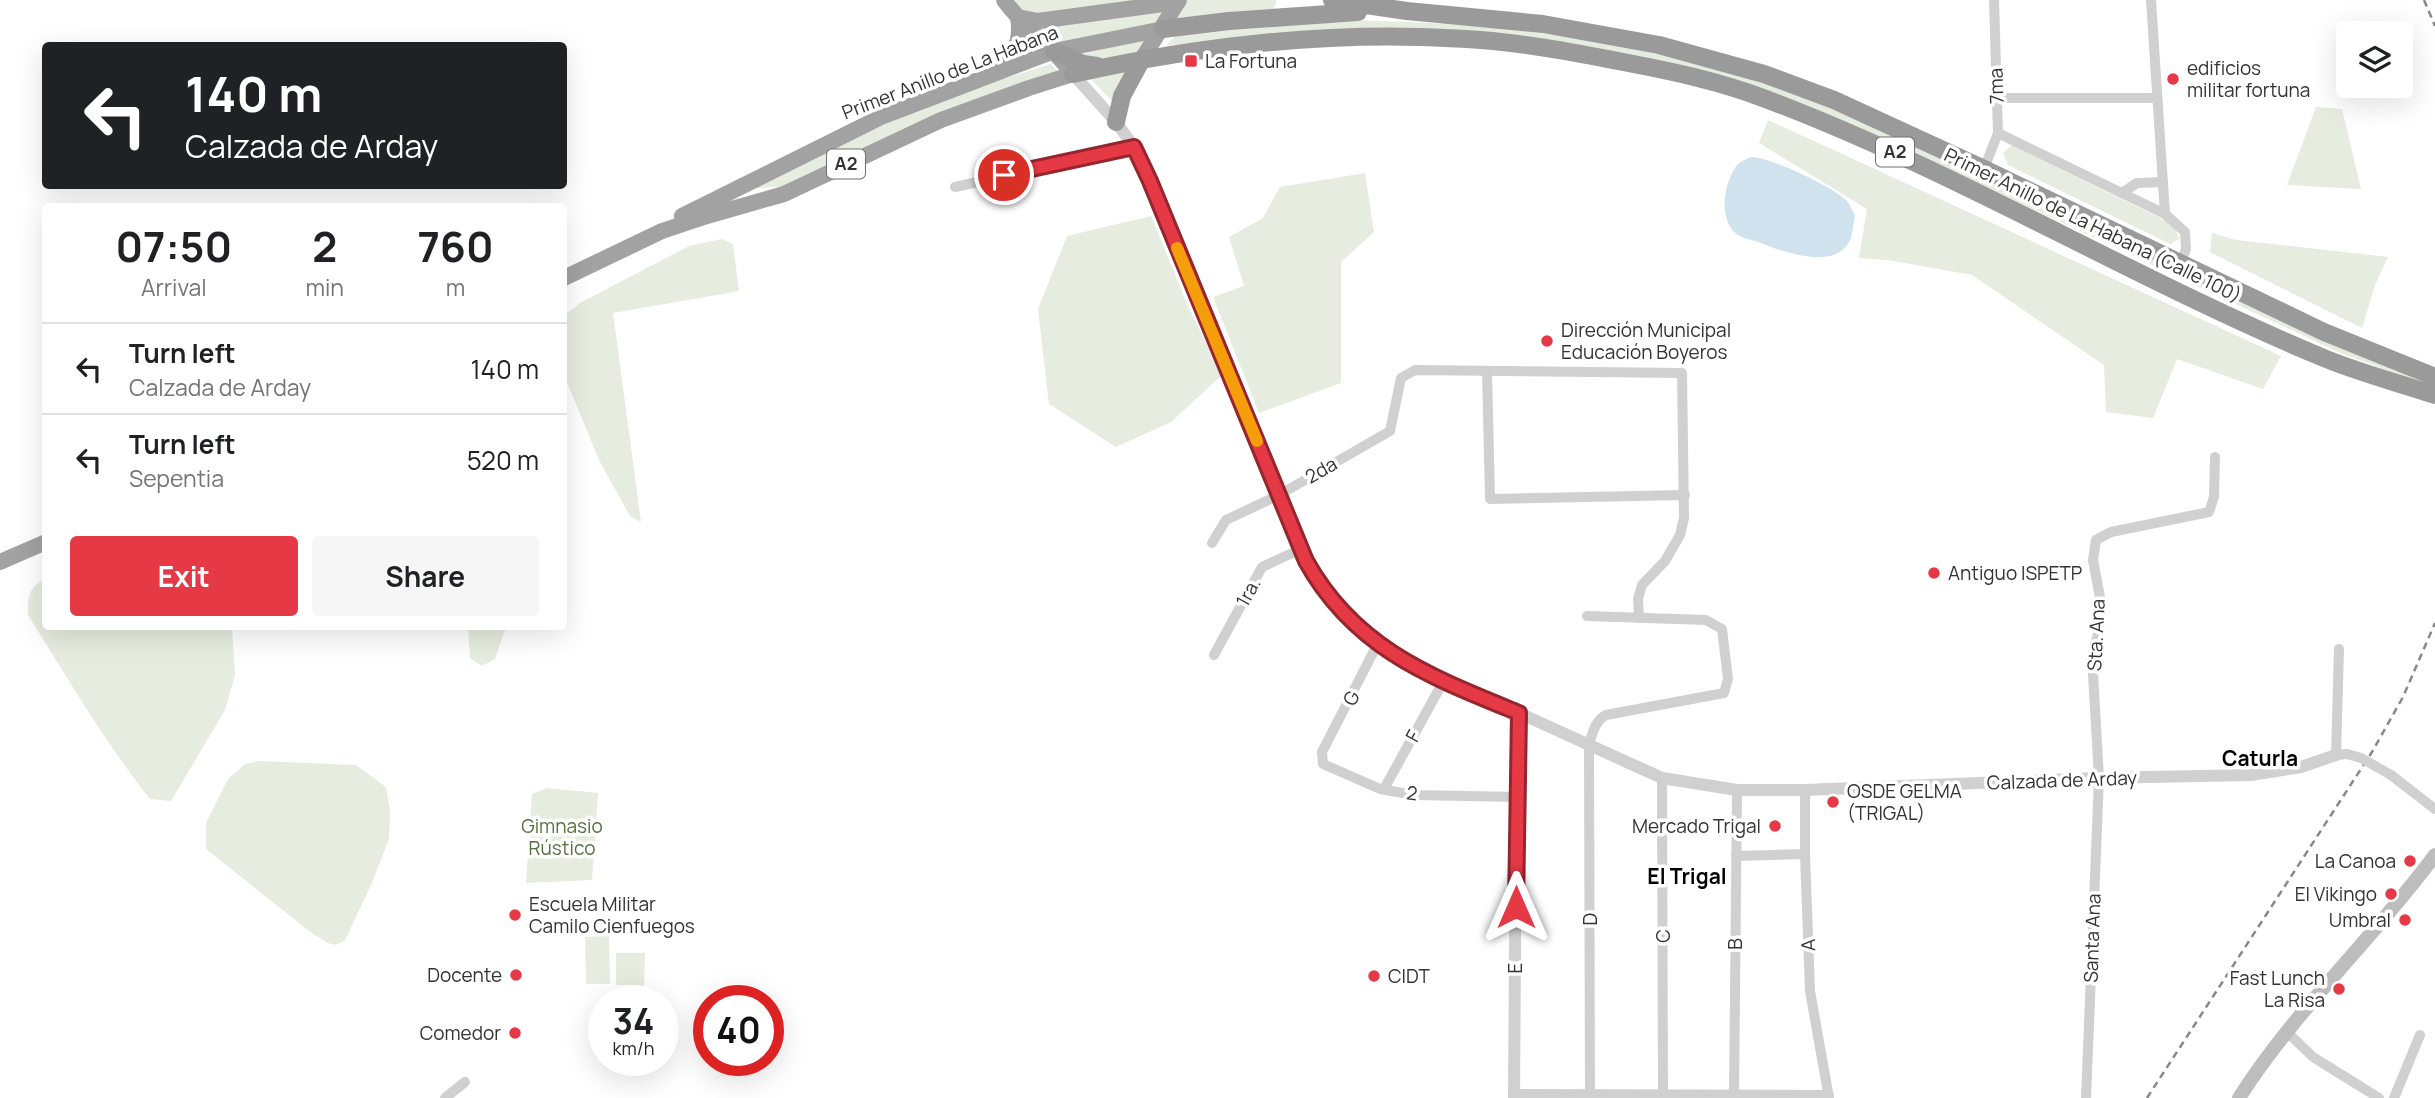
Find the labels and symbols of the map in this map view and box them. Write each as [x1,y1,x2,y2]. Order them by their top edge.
street label: Primer Anillo de La Habana [838,19,1062,125]
place label: La Fortuna [1205,48,1297,74]
marker: La Fortuna [1183,53,1199,69]
place label: edificios militar fortuna [2187,55,2310,103]
street label: 7ma [1982,67,2010,105]
marker: edificios militar fortuna [2165,71,2181,87]
road number: A2 [1876,138,1914,167]
street label: Primer Anillo de La Habana (Calle 100) [1940,142,2246,308]
pin [974,145,1034,205]
road number: A2 [827,149,865,178]
place label: Dirección Municipal Educación Boyeros [1561,317,1731,365]
marker: Dirección Municipal Educación Boyeros [1539,333,1555,349]
street label: 2da [1300,451,1342,489]
place label: Antiguo ISPETP [1948,560,2082,586]
marker: Antiguo ISPETP [1926,565,1942,581]
street label: 1ra. [1230,573,1266,611]
street label: Sta. Ana [2081,598,2111,672]
street label: G [1336,686,1366,710]
street label: F [1399,725,1427,746]
district label: Caturla [2222,744,2298,772]
street label: Calzada de Arday [1986,764,2138,796]
place label: OSDE GELMA (TRIGAL) [1847,778,1962,826]
street label: 2 [1405,779,1419,807]
marker: OSDE GELMA (TRIGAL) [1825,794,1841,810]
park label: Gimnasio Rústico [521,813,603,861]
place label: Mercado Trigal [1632,813,1761,839]
marker: Mercado Trigal [1767,818,1783,834]
place label: La Canoa [2315,848,2396,874]
marker: La Canoa [2402,853,2418,869]
district label: El Trigal [1647,862,1727,890]
position arrow [1479,870,1553,944]
place label: El Vikingo [2295,881,2377,907]
marker: El Vikingo [2383,886,2399,902]
place label: Escuela Militar Camilo Cienfuegos [529,891,695,939]
street label: Santa Ana [2077,893,2107,983]
marker: Escuela Militar Camilo Cienfuegos [507,907,523,923]
place label: Umbral [2329,907,2391,933]
marker: Umbral [2397,912,2413,928]
street label: D [1577,913,1603,925]
street label: C [1650,929,1676,943]
street label: B [1722,938,1748,950]
street label: A [1795,939,1821,951]
place label: Docente [427,962,502,988]
place label: CIDT [1388,963,1430,989]
street label: E [1502,963,1528,973]
place label: Fast Lunch La Risa [2230,965,2325,1013]
marker: Docente [508,967,524,983]
marker: CIDT [1366,968,1382,984]
marker: Fast Lunch La Risa [2331,981,2347,997]
speed limit sign: 40 [693,985,784,1076]
place label: Comedor [420,1020,501,1046]
marker: Comedor [507,1025,523,1041]

